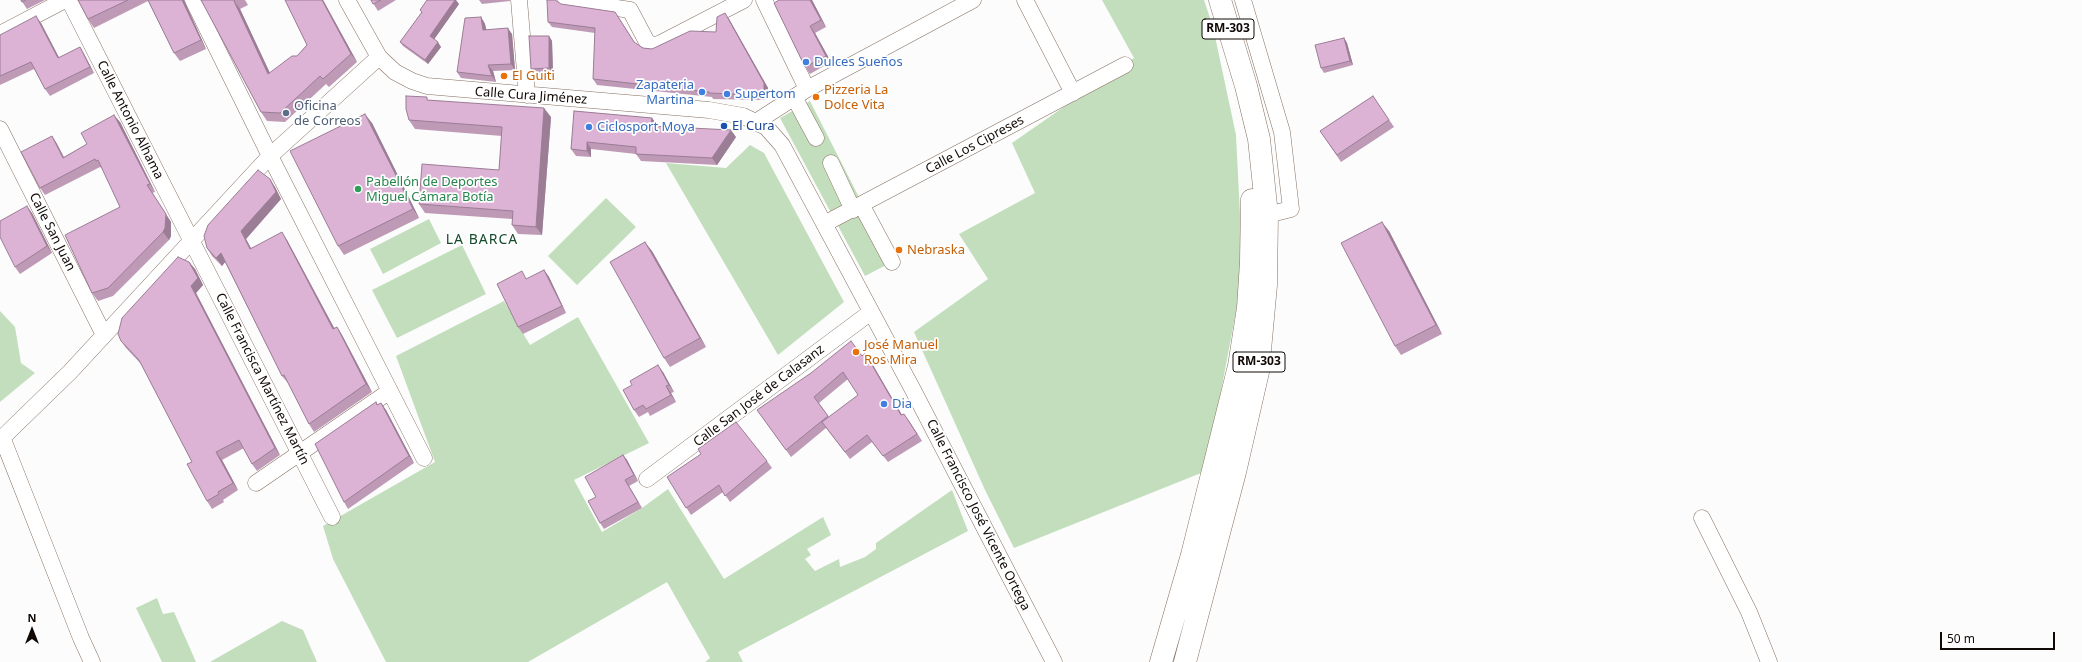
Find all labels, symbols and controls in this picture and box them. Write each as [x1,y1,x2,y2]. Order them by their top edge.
road number: RM-303 [1202,19,1254,39]
place label: Dulces Sueños [814,54,903,70]
marker: Dulces Sueños [801,57,811,67]
street label: Calle Antonio Alhama [93,58,167,182]
place label: El Guiti [512,68,555,84]
marker: El Guiti [499,71,509,81]
place label: Zapateria Martina [636,77,694,108]
place label: Pizzeria La Dolce Vita [824,82,888,113]
street label: Calle Cura Jiménez [474,84,588,108]
place label: Supertom [735,86,796,102]
marker: Zapateria Martina [697,87,707,97]
marker: Supertom [722,89,732,99]
marker: Pizzeria La Dolce Vita [811,92,821,102]
place label: Oficina de Correos [294,98,361,129]
marker: Oficina de Correos [281,108,291,118]
street label: Calle Los Cipreses [923,113,1027,177]
place label: El Cura [732,118,775,134]
place label: Ciclosport Moya [597,119,695,135]
marker: El Cura [719,121,729,131]
marker: Ciclosport Moya [584,122,594,132]
place label: Pabellón de Deportes Miguel Cámara Botía [366,174,497,205]
marker: Pabellón de Deportes Miguel Cámara Botía [353,184,363,194]
street label: Calle San Juan [26,190,78,274]
district label: LA BARCA [446,232,518,248]
place label: Nebraska [907,242,965,258]
marker: Nebraska [894,245,904,255]
street label: Calle Francisca Martínez Martín [212,291,312,467]
place label: José Manuel Ros Mira [864,337,938,368]
street label: Calle San José de Calasanz [691,342,827,450]
marker: José Manuel Ros Mira [851,347,861,357]
road number: RM-303 [1233,352,1285,372]
place label: Dia [892,396,912,412]
marker: Dia [879,399,889,409]
street label: Calle Francisco José Vicente Ortega [923,417,1033,613]
north arrow [12,610,52,650]
text: N [28,610,36,625]
scale bar [1942,624,2057,650]
text: 50 m [1947,630,1975,647]

